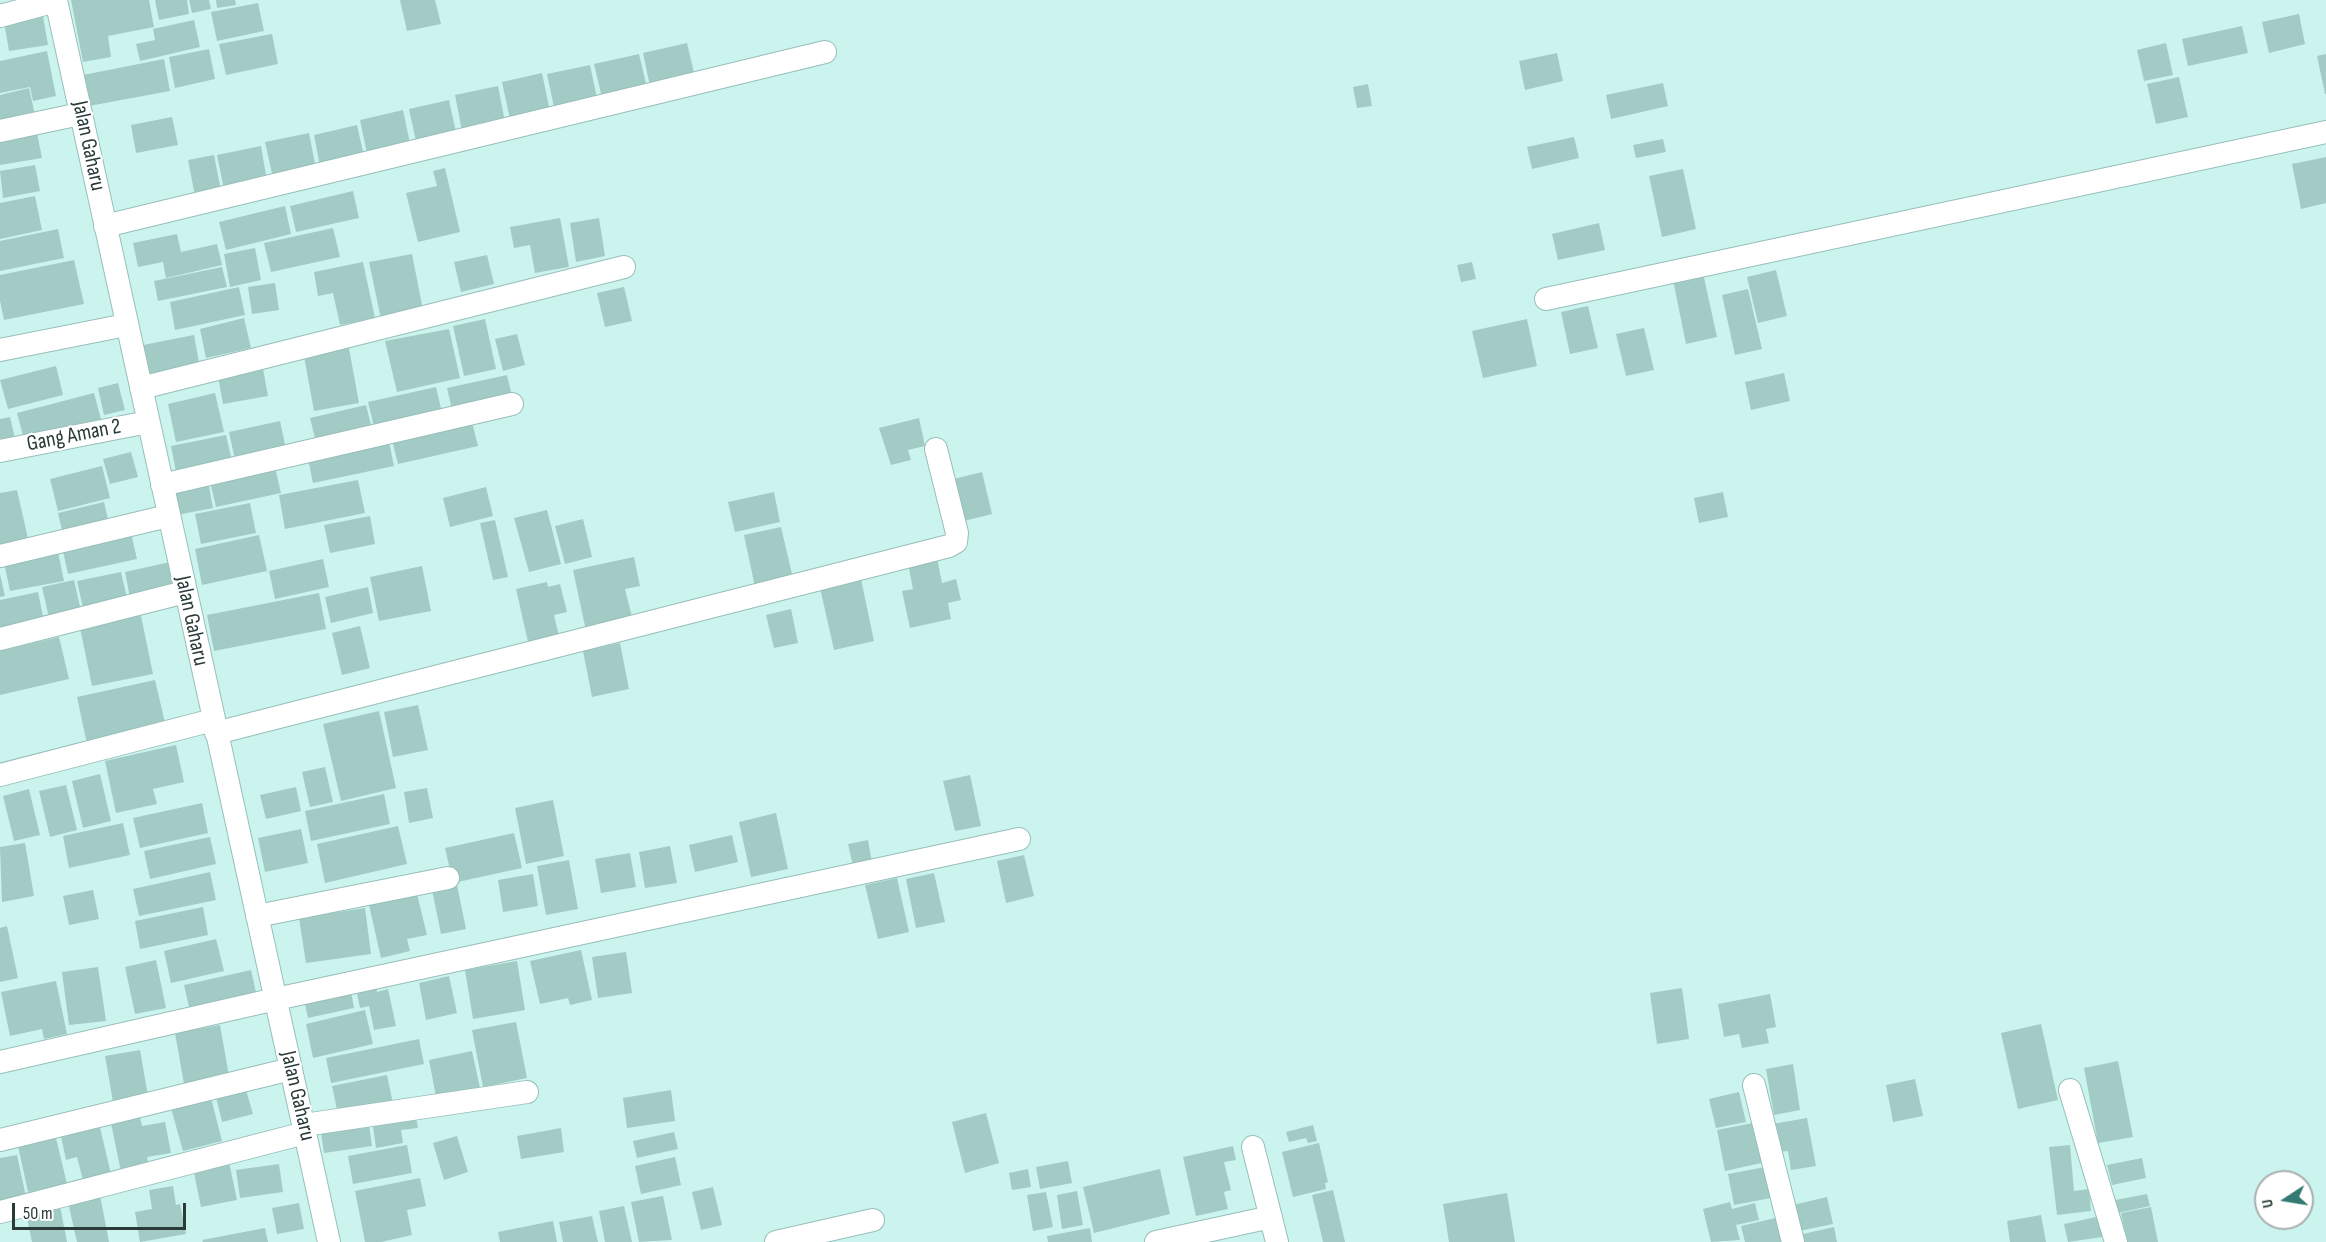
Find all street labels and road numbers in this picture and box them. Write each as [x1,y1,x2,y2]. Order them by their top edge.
street label: Jalan Gaharu [66,99,110,193]
street label: Gang Aman 2 [25,414,123,458]
street label: Jalan Gaharu [169,574,213,668]
street label: Jalan Gaharu [274,1049,320,1143]

